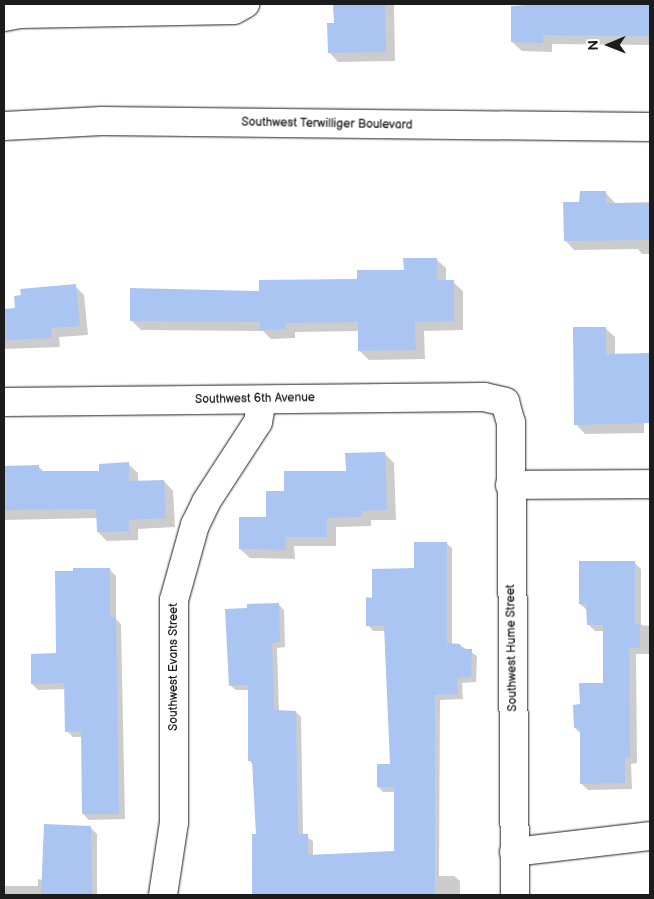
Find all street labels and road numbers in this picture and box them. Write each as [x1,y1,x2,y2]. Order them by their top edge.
street label: Southwest Terwilliger Boulevard [241,115,413,133]
street label: Southwest 6th Avenue [195,391,315,407]
street label: Southwest Hume Street [504,584,520,712]
street label: Southwest Evans Street [167,603,181,731]

